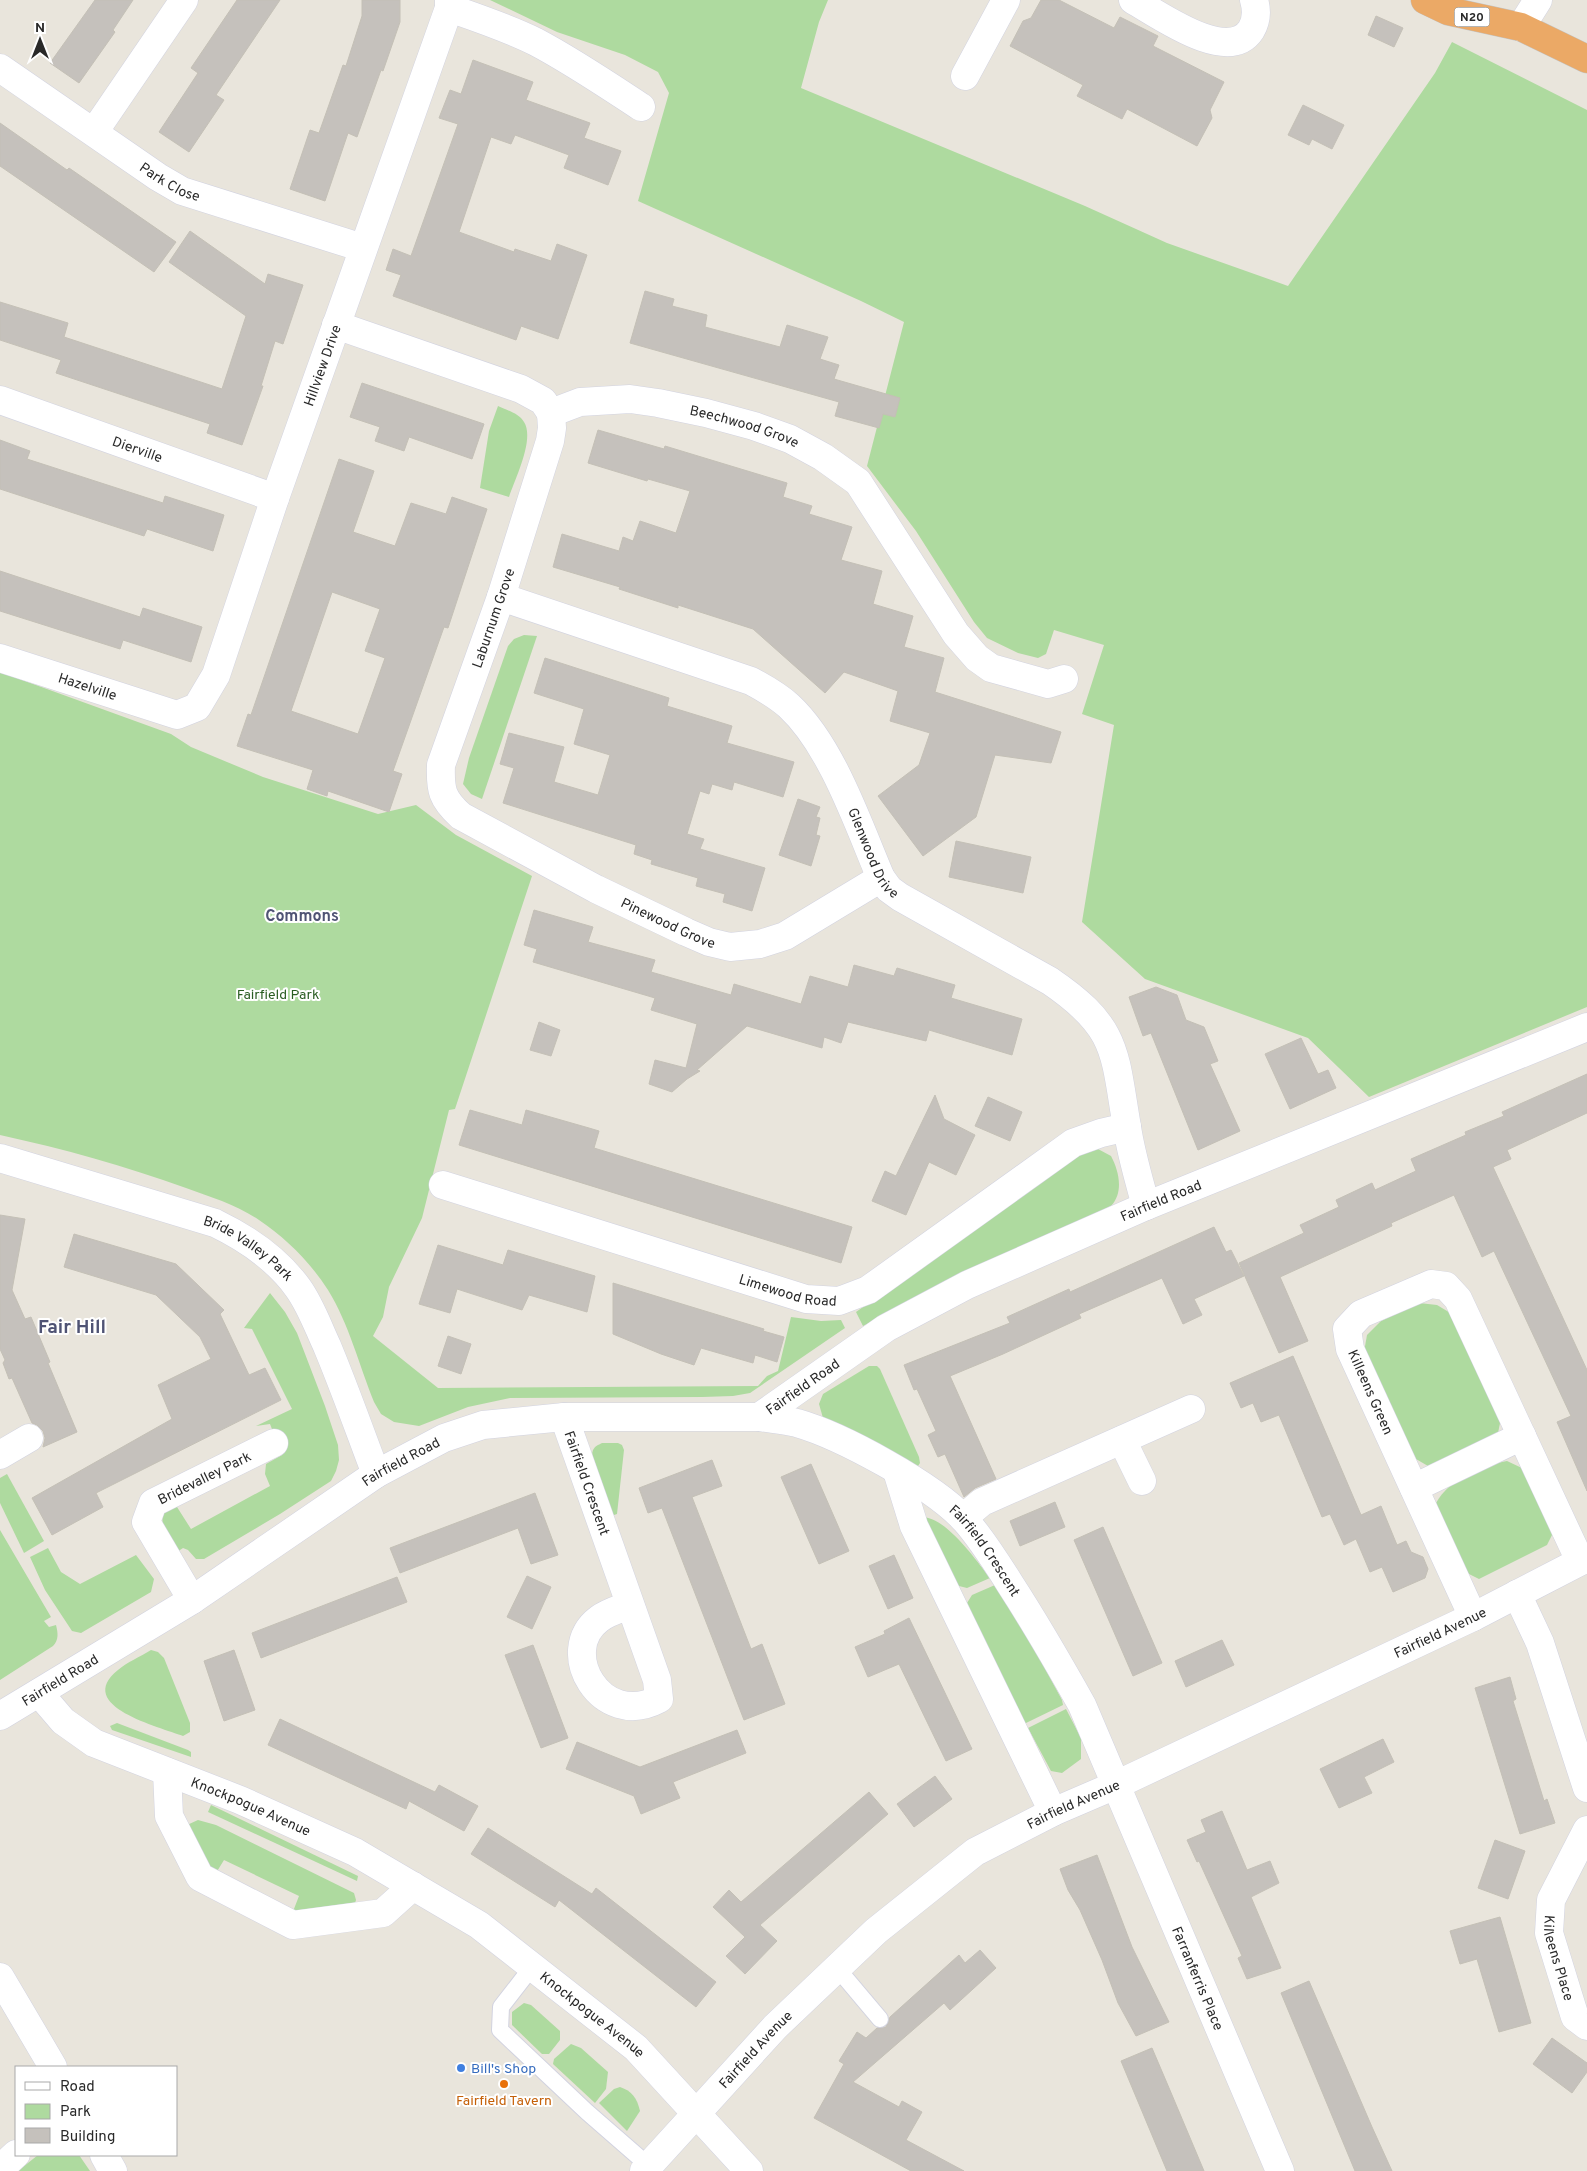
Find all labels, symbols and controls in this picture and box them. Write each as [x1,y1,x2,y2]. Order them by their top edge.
road number: N20 [1454,8,1490,26]
north arrow [15,15,65,65]
text: N [35,20,45,37]
street label: Park Close [136,160,202,206]
street label: Hillview Drive [301,323,346,409]
street label: Beechwood Grove [688,403,802,452]
street label: Dierville [110,434,164,467]
street label: Laburnum Grove [469,566,519,671]
street label: Hazelville [56,670,119,705]
street label: Glenwood Drive [843,806,901,903]
street label: Pinewood Grove [618,895,717,953]
district label: Commons [265,907,339,927]
park label: Fairfield Park [237,987,319,1004]
street label: Fairfield Road [1118,1177,1204,1226]
street label: Bride Valley Park [201,1213,296,1285]
street label: Limewood Road [736,1271,837,1311]
district label: Fair Hill [38,1316,106,1340]
street label: Killeens Green [1343,1347,1396,1438]
street label: Fairfield Road [763,1356,844,1419]
street label: Fairfield Crescent [560,1429,612,1538]
street label: Fairfield Road [359,1435,443,1491]
street label: Bridevalley Park [156,1449,254,1509]
street label: Fairfield Crescent [945,1502,1023,1600]
street label: Fairfield Avenue [1392,1605,1490,1663]
street label: Fairfield Road [19,1651,102,1711]
street label: Knockpogue Avenue [188,1775,313,1841]
street label: Fairfield Avenue [1025,1777,1123,1834]
street label: Killeens Place [1539,1915,1576,2003]
street label: Farranferris Place [1167,1924,1226,2033]
street label: Knockpogue Avenue [536,1969,647,2062]
street label: Fairfield Avenue [716,2008,797,2093]
place label: Bill's Shop [471,2061,536,2078]
marker: Bill's Shop [455,2062,467,2074]
legend [15,2066,178,2156]
text: Road [60,2078,95,2097]
marker: Fairfield Tavern [498,2078,510,2090]
place label: Fairfield Tavern [456,2093,552,2110]
text: Park [60,2103,91,2122]
text: Building [60,2128,115,2147]

